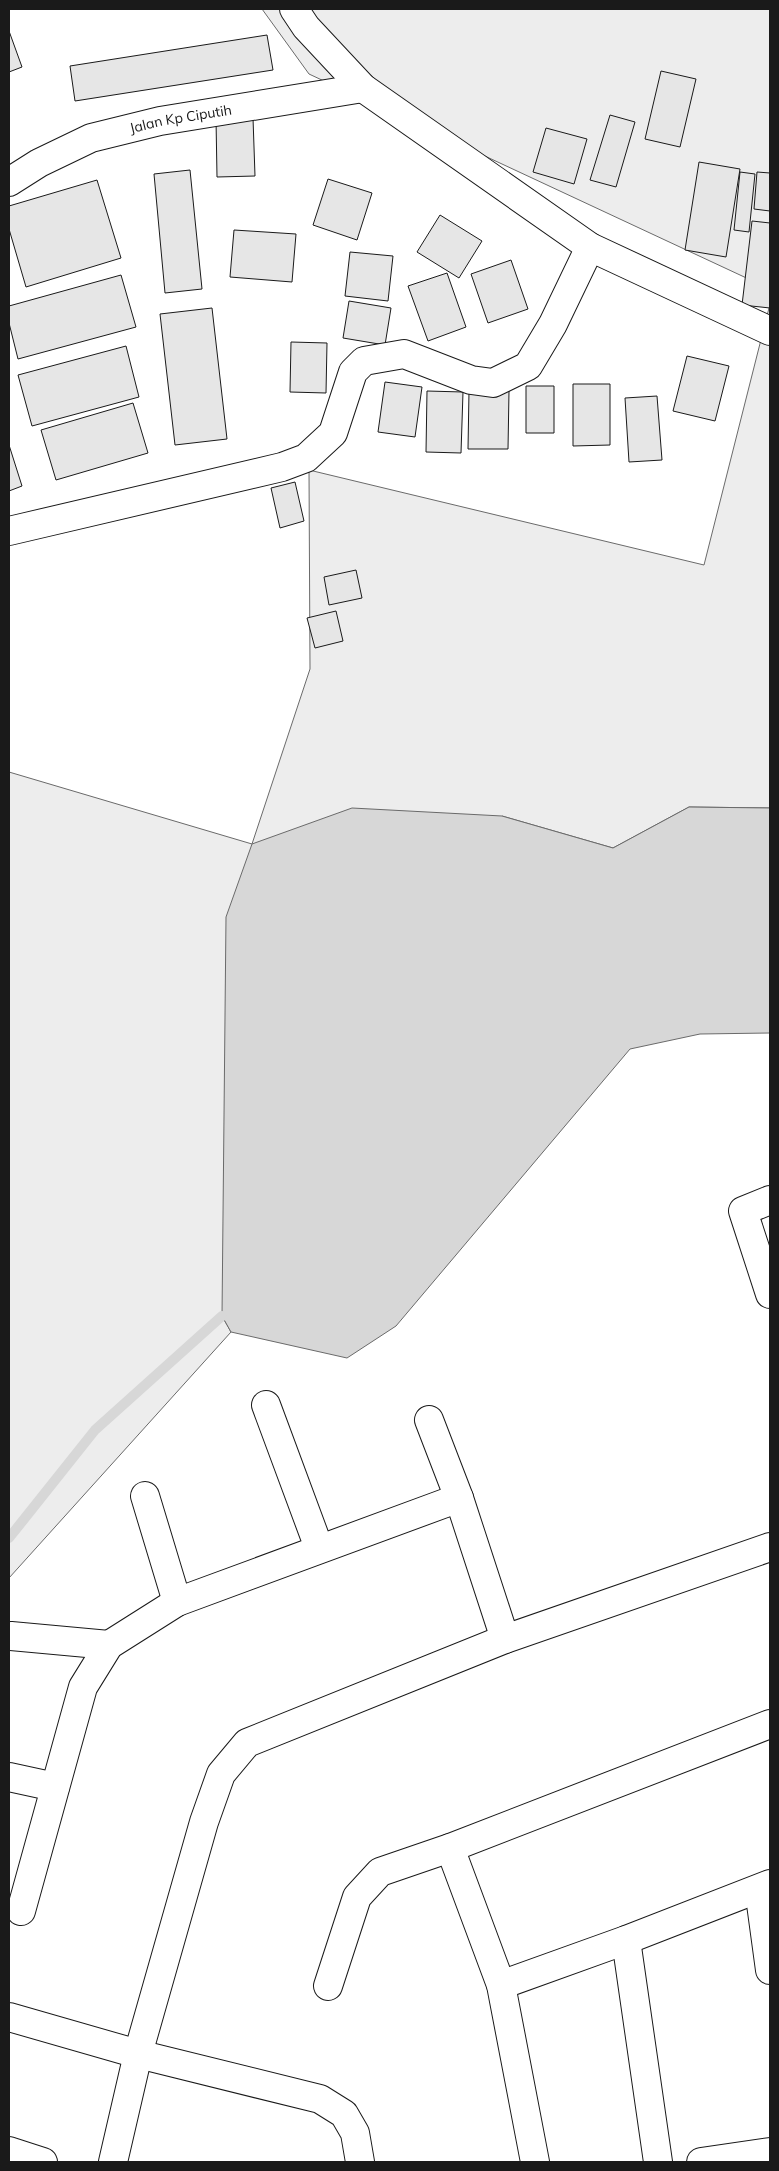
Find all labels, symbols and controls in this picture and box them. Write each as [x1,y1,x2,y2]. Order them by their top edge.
street label: Jalan Kp Ciputih [128,100,233,137]

